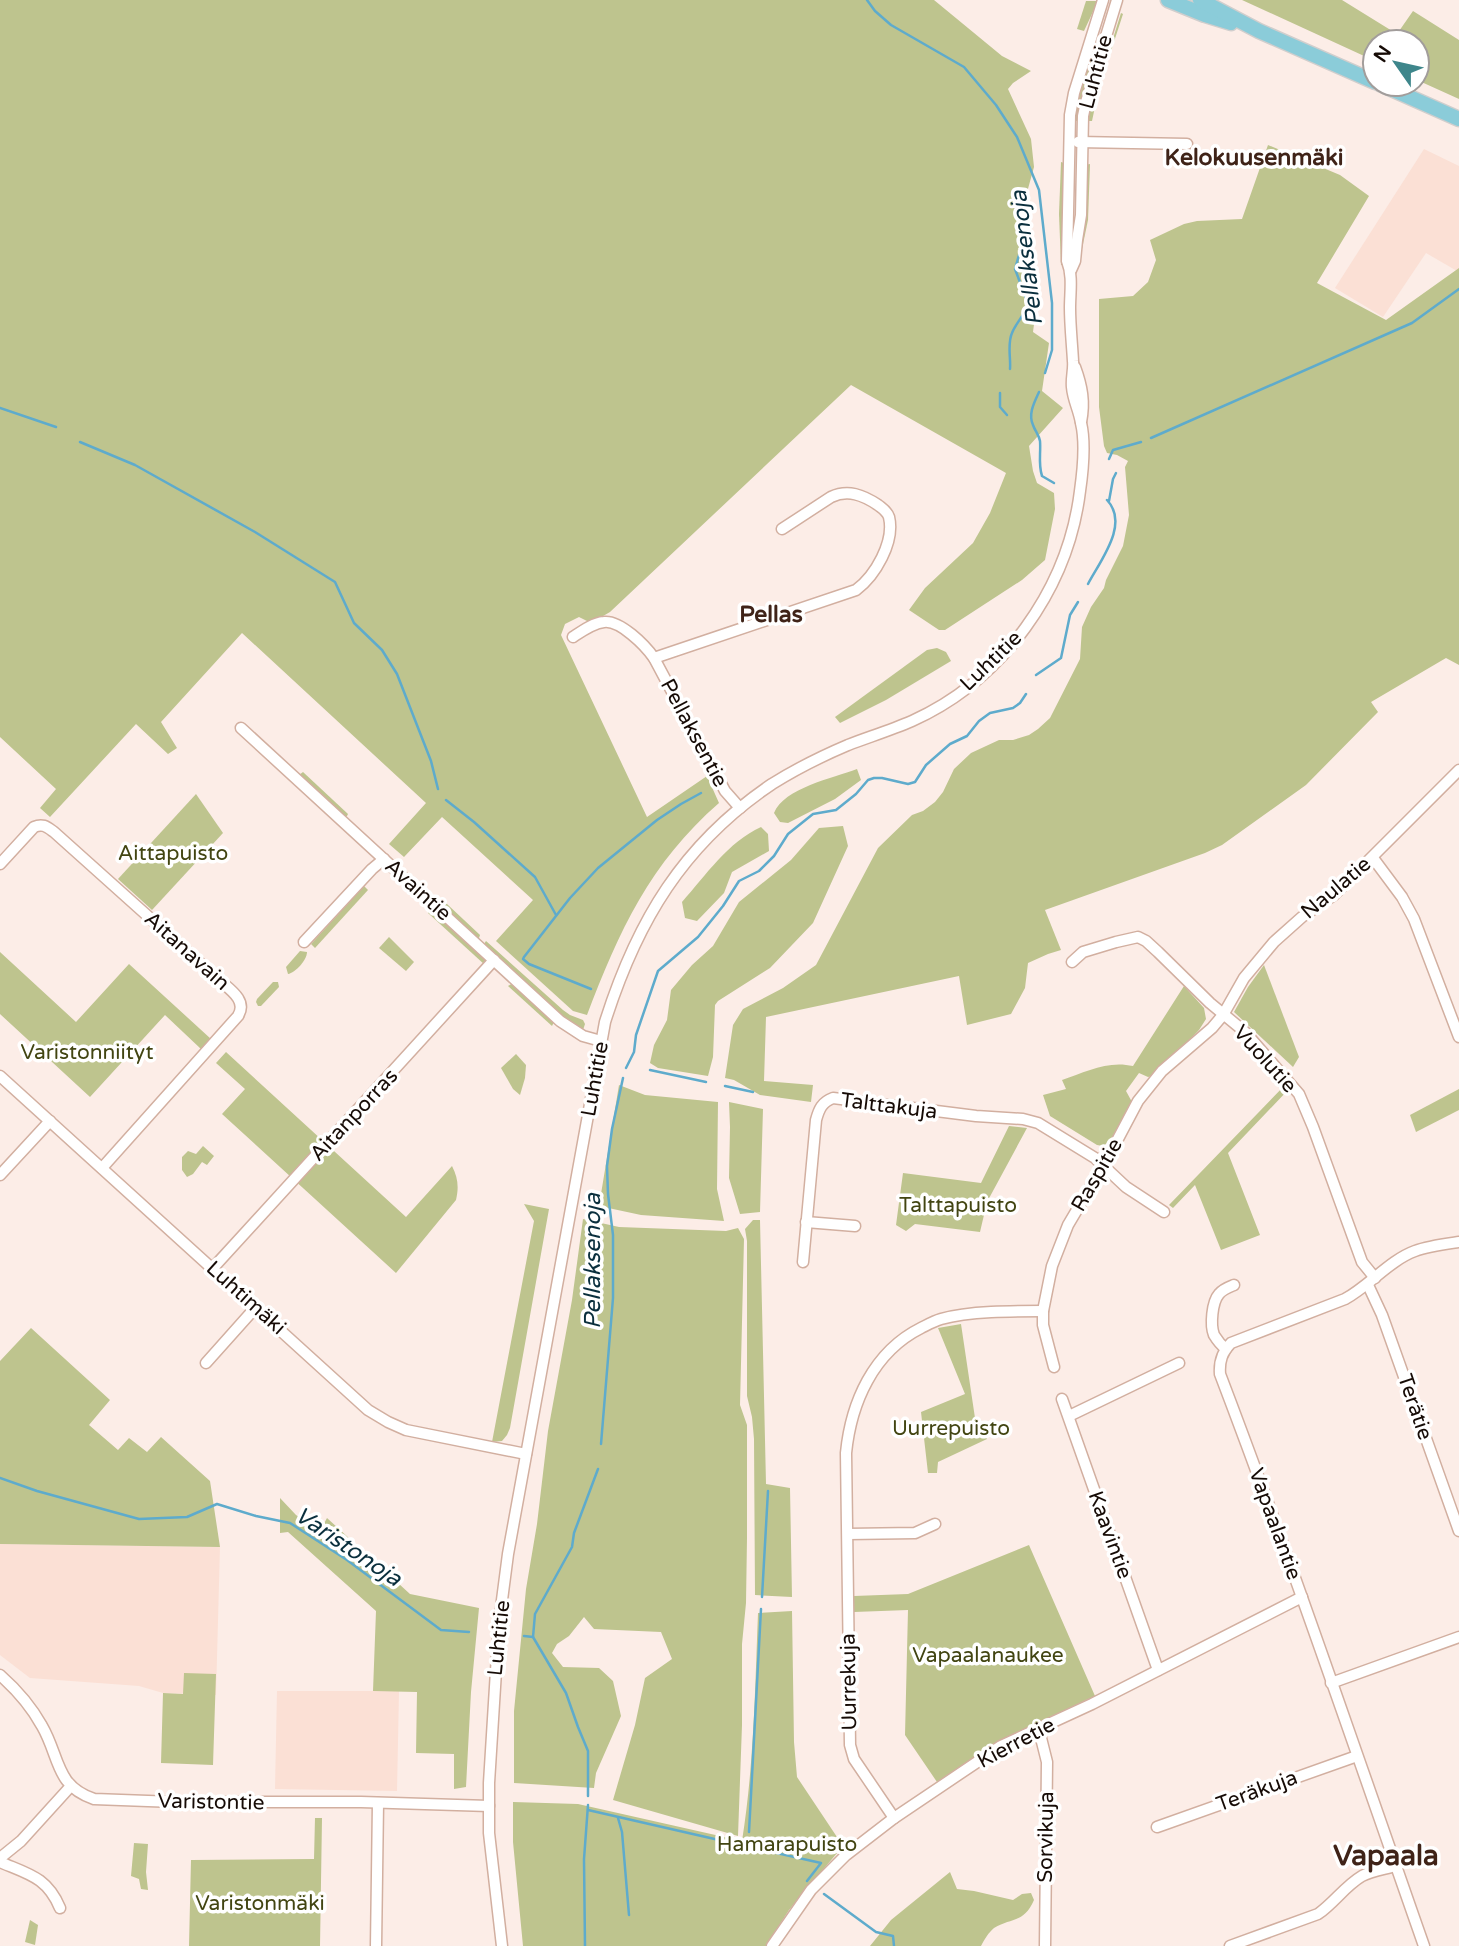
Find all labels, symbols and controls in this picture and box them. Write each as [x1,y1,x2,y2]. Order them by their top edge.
north arrow [1361,28,1431,98]
street label: Luhtitie [1074,32,1118,112]
text: N [1369,42,1396,67]
district label: Kelokuusenmäki [1164,144,1344,172]
water label: Pellaksenoja [1005,188,1049,327]
district label: Pellas [739,601,803,629]
street label: Luhtitie [955,626,1027,696]
street label: Pellaksentie [655,675,733,791]
park label: Aittapuisto [118,841,228,866]
street label: Naulatie [1296,852,1376,924]
street label: Avaintie [380,854,456,926]
street label: Aitanavain [139,906,235,996]
street label: Vuolutie [1228,1020,1302,1098]
street label: Luhtitie [576,1039,614,1119]
park label: Varistonniityt [21,1040,153,1065]
street label: Aitanporras [305,1064,403,1166]
street label: Talttakuja [839,1088,939,1124]
street label: Raspitie [1066,1134,1128,1216]
water label: Pellaksenoja [579,1192,607,1329]
park label: Talttapuisto [899,1193,1017,1218]
street label: Luhtimäki [201,1256,291,1340]
street label: Terätie [1392,1371,1438,1443]
park label: Uurrepuisto [892,1416,1010,1441]
street label: Vapaalantie [1243,1465,1307,1583]
street label: Kaavintie [1083,1488,1137,1582]
water label: Varistonoja [289,1501,407,1593]
street label: Luhtitie [483,1599,515,1677]
street label: Uurrekuja [836,1633,862,1731]
park label: Vapaalanaukee [912,1643,1064,1668]
street label: Kierretie [973,1712,1059,1774]
street label: Teräkuja [1213,1765,1301,1817]
street label: Varistontie [157,1789,265,1815]
street label: Sorvikuja [1033,1791,1059,1883]
park label: Hamarapuisto [717,1832,857,1857]
district label: Vapaala [1333,1839,1439,1873]
park label: Varistonmäki [195,1891,325,1916]

